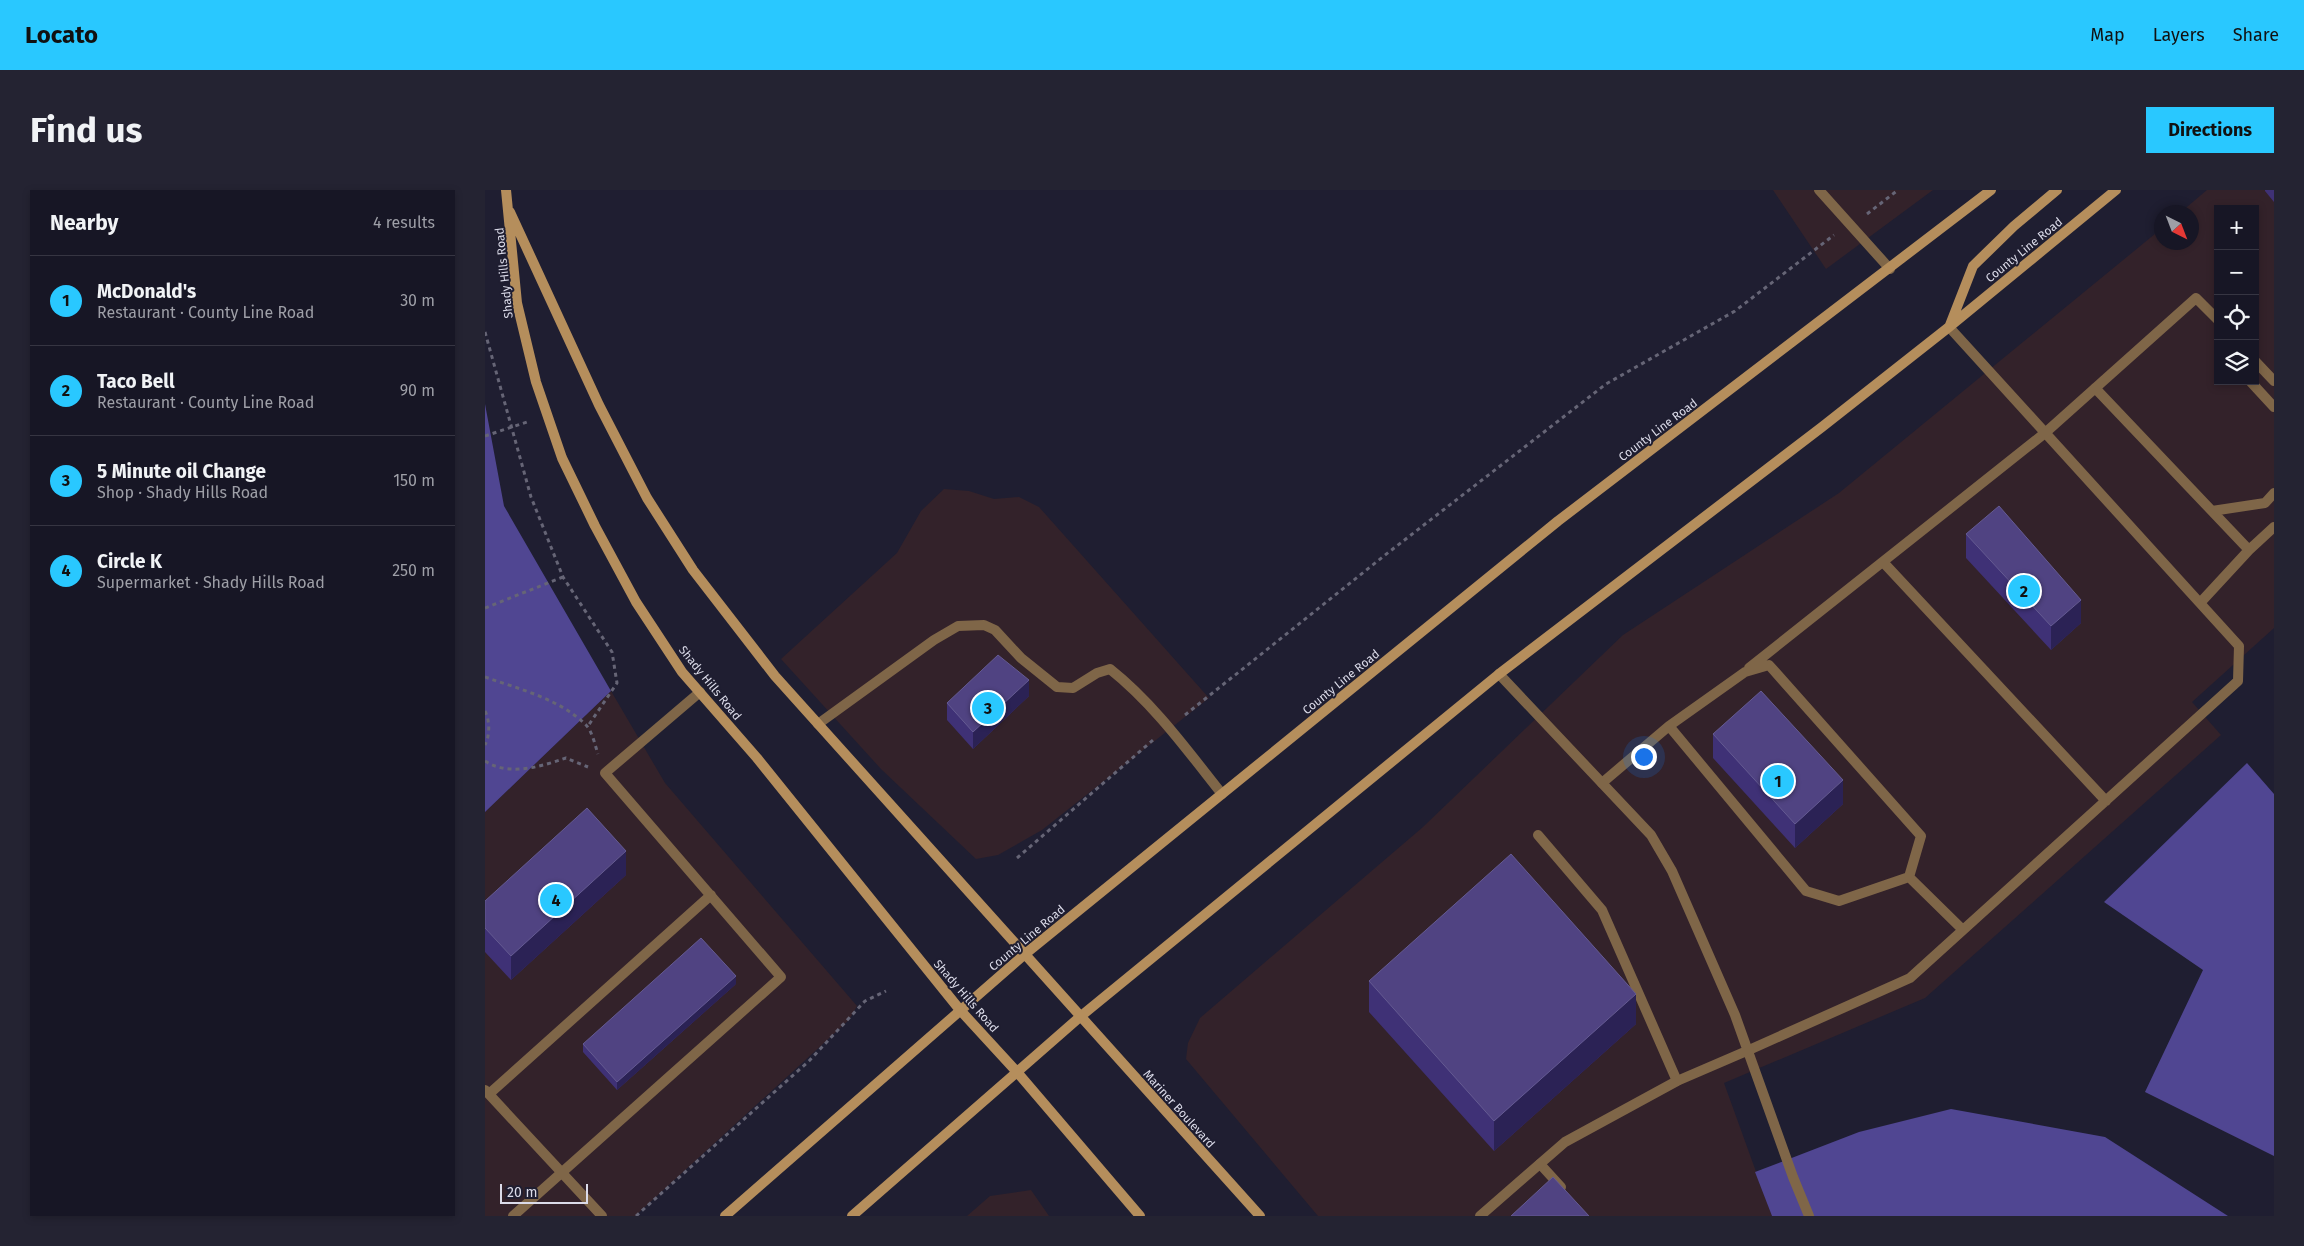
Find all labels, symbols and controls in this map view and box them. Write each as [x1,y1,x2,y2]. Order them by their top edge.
text: Locato [25,21,98,49]
text: Map [2090,24,2125,46]
text: Layers [2153,24,2205,46]
text: Share [2233,24,2279,46]
button: Directions [2146,107,2274,153]
text: Find us [30,109,142,151]
north arrow [2154,205,2199,250]
map controls [2214,205,2259,385]
button: + [2214,205,2259,250]
text: Nearby [50,210,118,236]
text: 4 results [373,213,435,232]
street label: County Line Road [1983,215,2065,285]
street label: Shady Hills Road [492,227,516,319]
button: − [2214,250,2259,295]
text: McDonald's [97,280,196,303]
text: 1 [62,291,70,310]
text: 30 m [400,291,435,310]
button: locate [2214,295,2259,340]
text: Restaurant · County Line Road [97,303,314,322]
button: layers [2214,340,2259,385]
text: Taco Bell [97,370,175,393]
text: 2 [62,381,70,400]
text: 90 m [400,381,435,400]
text: Restaurant · County Line Road [97,393,314,412]
street label: County Line Road [1616,396,1700,464]
text: 5 Minute oil Change [97,460,266,483]
text: 3 [62,471,70,490]
text: 150 m [393,471,435,490]
text: Shop · Shady Hills Road [97,483,268,502]
text: Circle K [97,550,162,573]
text: 4 [61,561,71,580]
text: 250 m [392,561,435,580]
pin: 2 [2008,572,2040,610]
text: Supermarket · Shady Hills Road [97,573,325,592]
street label: Shady Hills Road [676,643,744,723]
street label: County Line Road [1300,647,1382,717]
pin: 3 [972,689,1004,727]
your location [1631,744,1657,770]
pin: 1 [1762,762,1794,800]
pin: 4 [540,881,572,919]
street label: County Line Road [986,902,1068,974]
street label: Shady Hills Road [931,957,1001,1035]
street label: Mariner Boulevard [1140,1067,1218,1151]
scale bar [500,1181,587,1204]
text: 20 m [507,1184,537,1201]

